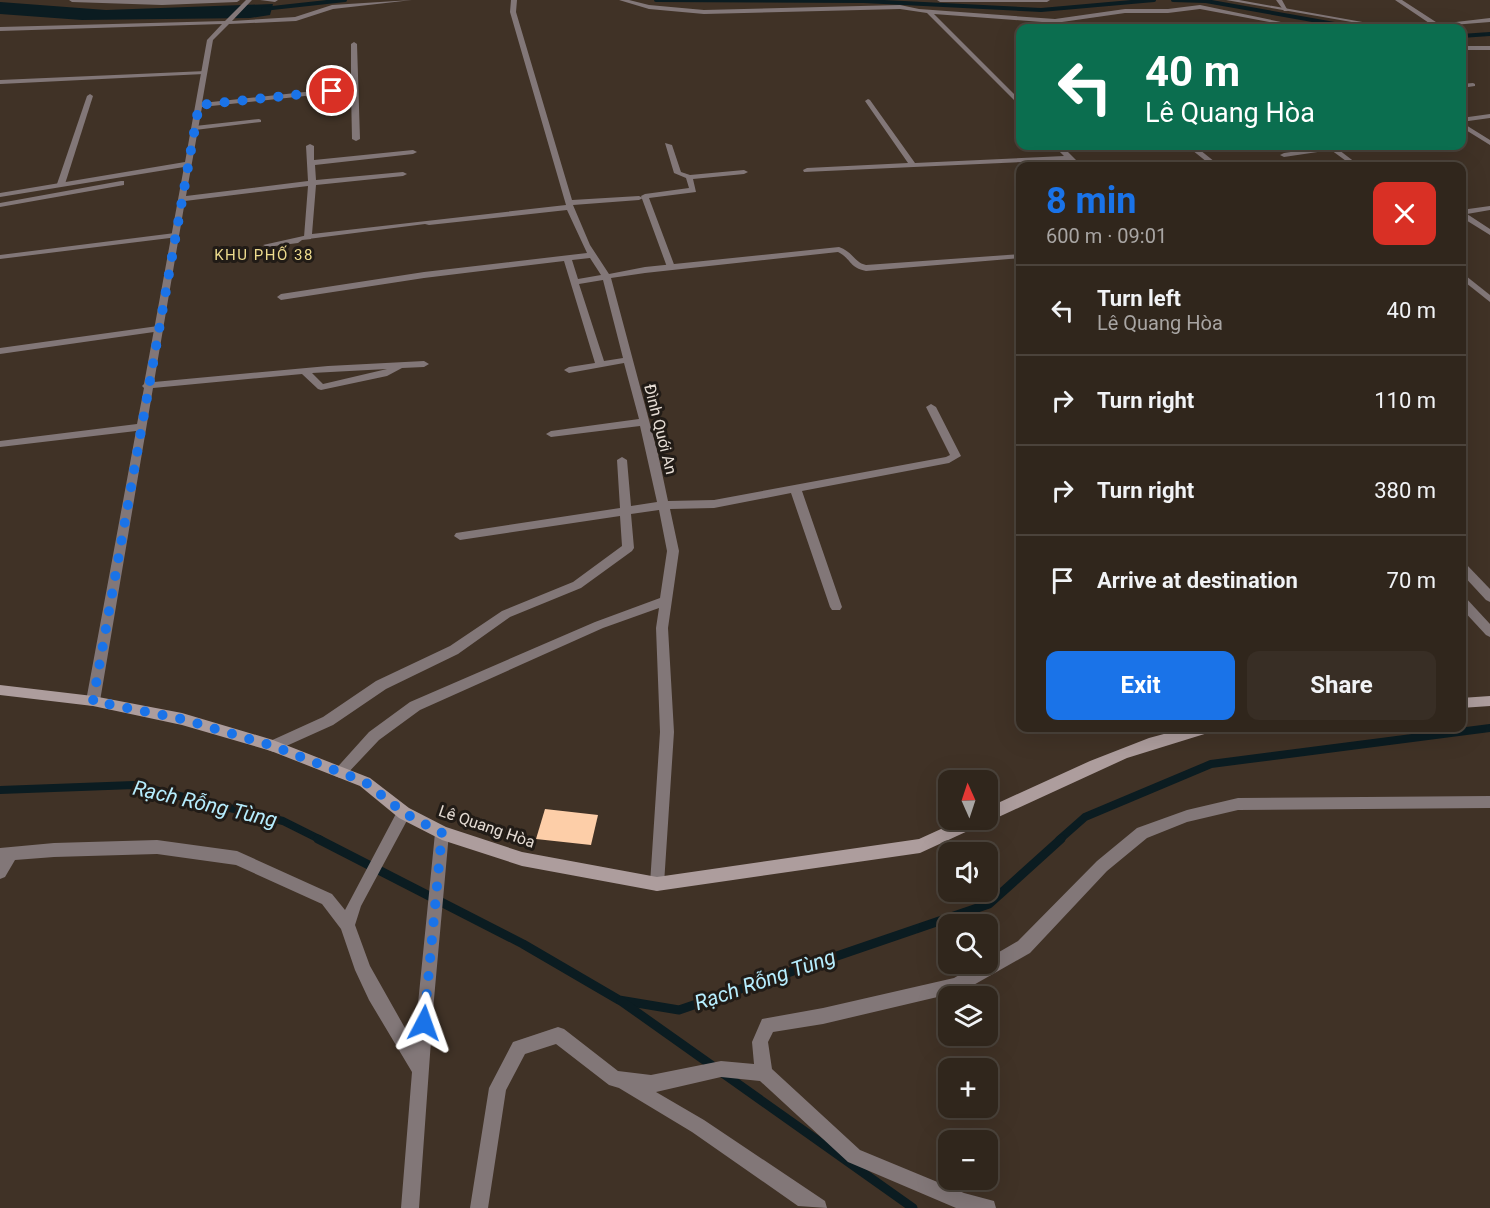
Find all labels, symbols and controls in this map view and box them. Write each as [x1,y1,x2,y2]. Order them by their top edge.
text: 40 m [1145,47,1240,96]
icon: left [1046,48,1124,126]
pin [306,65,357,116]
icon: arrive [315,74,348,107]
text: Lê Quang Hòa [1145,97,1315,129]
text: 8 min [1046,180,1137,222]
button: close [1373,182,1436,245]
text: 600 m · 09:01 [1046,224,1167,248]
district label: KHU PHỐ 38 [214,245,314,264]
text: Turn left [1097,286,1181,311]
icon: left [1046,294,1079,327]
text: 40 m [1387,298,1436,323]
text: Lê Quang Hòa [1097,311,1223,335]
street label: Đình Quới An [640,382,681,476]
icon: right [1046,384,1079,417]
text: Turn right [1097,388,1194,413]
text: 110 m [1374,388,1436,413]
icon: right [1046,474,1079,507]
text: Turn right [1097,478,1194,503]
text: 380 m [1374,478,1436,503]
icon: arrive [1046,564,1079,597]
text: Arrive at destination [1097,568,1298,593]
text: 70 m [1387,568,1436,593]
button: Exit [1046,651,1235,720]
button: Share [1247,651,1436,720]
north arrow [938,770,998,830]
map controls [938,770,998,1190]
water label: Rạch Rỗng Tùng [130,776,280,832]
street label: Lê Quang Hòa [436,801,538,852]
button: sound [938,842,998,902]
button: search [938,914,998,974]
water label: Rạch Rỗng Tùng [691,945,839,1015]
button: layers [938,986,998,1046]
position arrow [392,991,456,1055]
button: + [938,1058,998,1118]
button: − [938,1130,998,1190]

